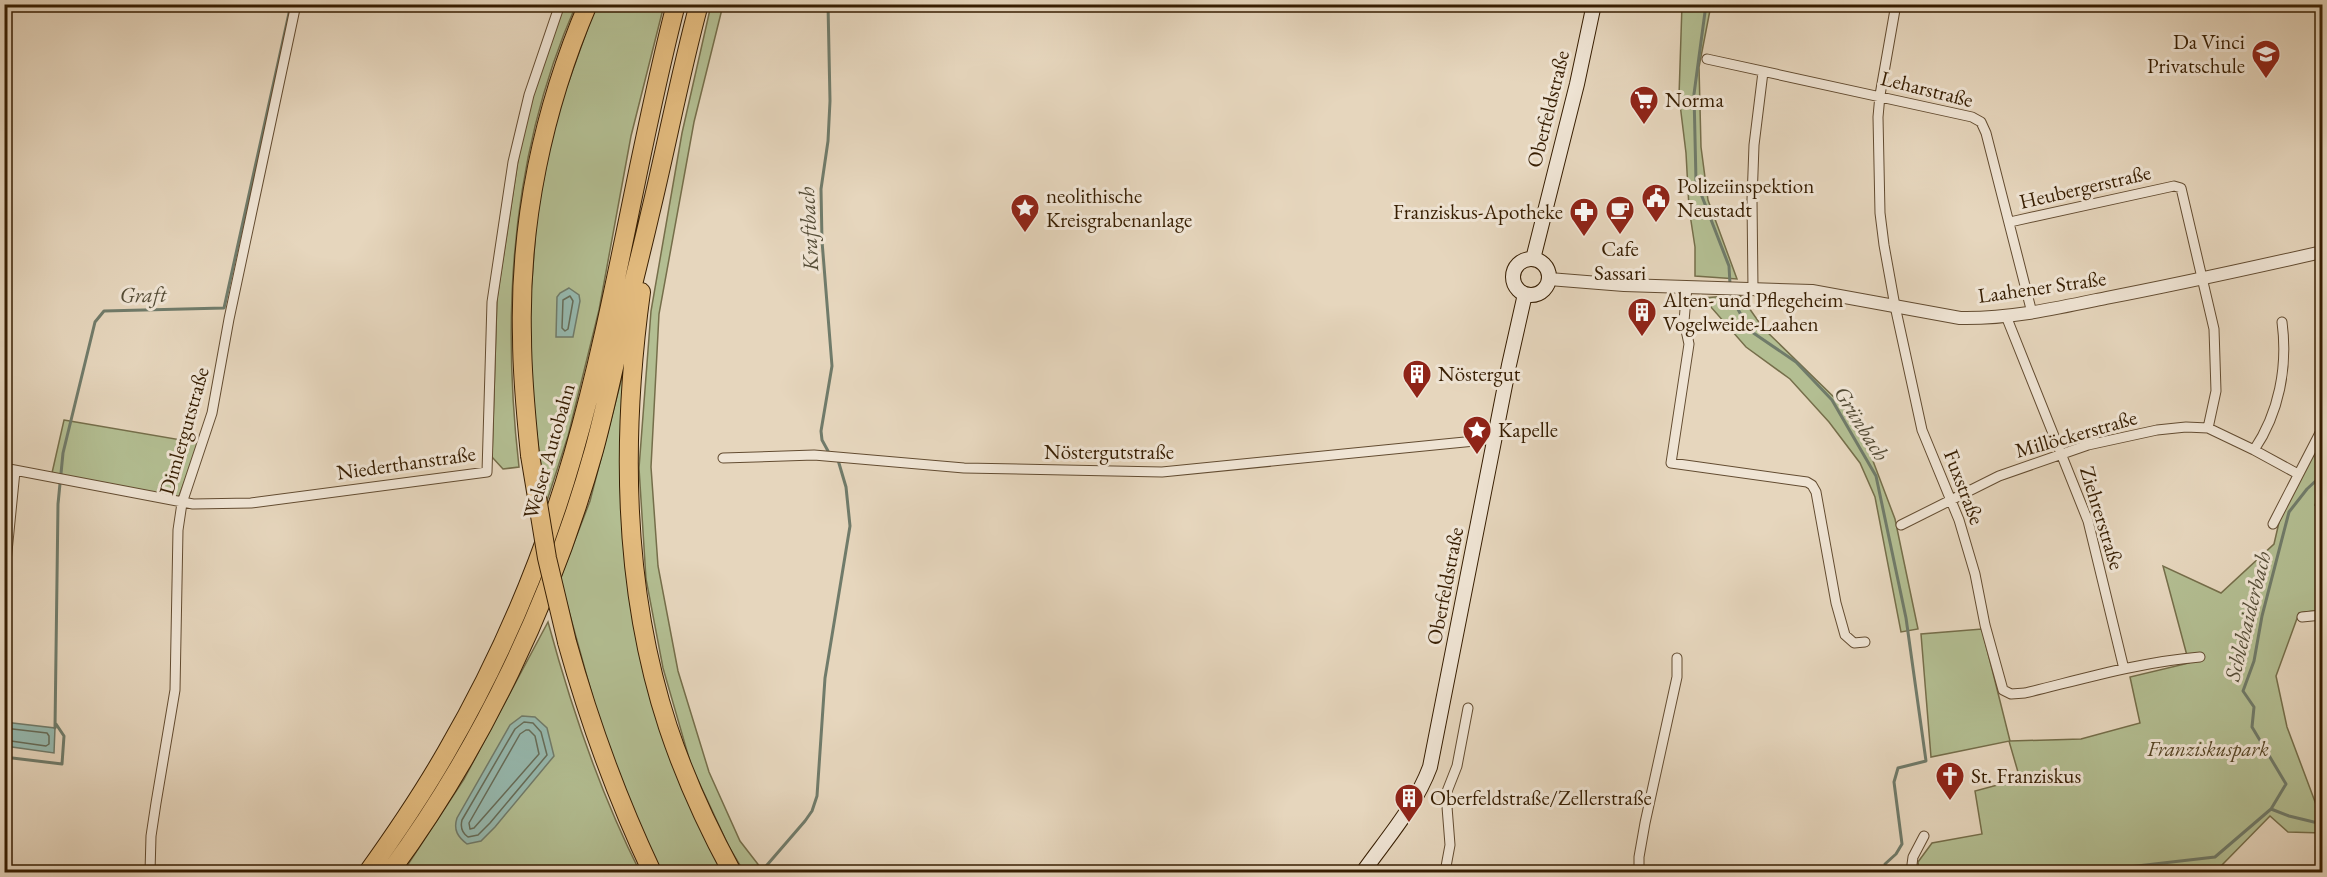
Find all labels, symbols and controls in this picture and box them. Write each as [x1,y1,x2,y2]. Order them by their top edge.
place label: Da Vinci Privatschule [2147,28,2245,79]
school or university icon: Da Vinci Privatschule [2250,38,2282,80]
street label: Oberfeldstraße [1520,48,1575,170]
street label: Leharstraße [1878,64,1976,113]
supermarket icon: Norma [1628,84,1660,126]
place label: Norma [1665,86,1724,113]
street label: Heubergerstraße [2016,158,2153,215]
place label: Polizeiinspektion Neustadt [1677,172,1814,223]
place label: neolithische Kreisgrabenanlage [1046,182,1192,233]
public building icon: Polizeiinspektion Neustadt [1640,182,1672,224]
water label: Kraftbach [792,186,825,273]
place icon: neolithische Kreisgrabenanlage [1009,192,1041,234]
cafe icon: Cafe Sassari [1604,194,1636,236]
pharmacy icon: Franziskus-Apotheke [1568,196,1600,238]
place label: Franziskus-Apotheke [1393,198,1563,225]
place label: Cafe Sassari [1594,235,1646,286]
street label: Laahener Straße [1976,264,2108,309]
water label: Graft [119,280,168,309]
place label: Alten- und Pflegeheim Vogelweide-Laahen [1662,286,1844,337]
building icon: Alten- und Pflegeheim Vogelweide-Laahen [1626,296,1658,338]
building icon: Nöstergut [1401,358,1433,400]
place label: Nöstergut [1438,360,1521,387]
street label: Dimlergutstraße [152,364,215,498]
street label: Welser Autobahn [516,380,581,522]
water label: Grünbach [1827,380,1896,467]
street label: Millöckerstraße [2012,403,2140,464]
place icon: Kapelle [1461,414,1493,456]
place label: Kapelle [1498,416,1558,443]
street label: Nöstergutstraße [1044,438,1174,465]
street label: Niederthanstraße [335,439,477,486]
street label: Fuxstraße [1938,445,1991,528]
street label: Ziehrerstraße [2074,463,2131,573]
street label: Oberfeldstraße [1420,525,1469,647]
water label: Schlehaiderbach [2217,548,2278,685]
park label: Franziskuspark [2146,735,2269,762]
church icon: St. Franziskus [1934,760,1966,802]
place label: St. Franziskus [1971,762,2081,789]
building icon: Oberfeldstraße/Zellerstraße [1393,782,1425,824]
place label: Oberfeldstraße/Zellerstraße [1430,784,1652,811]

